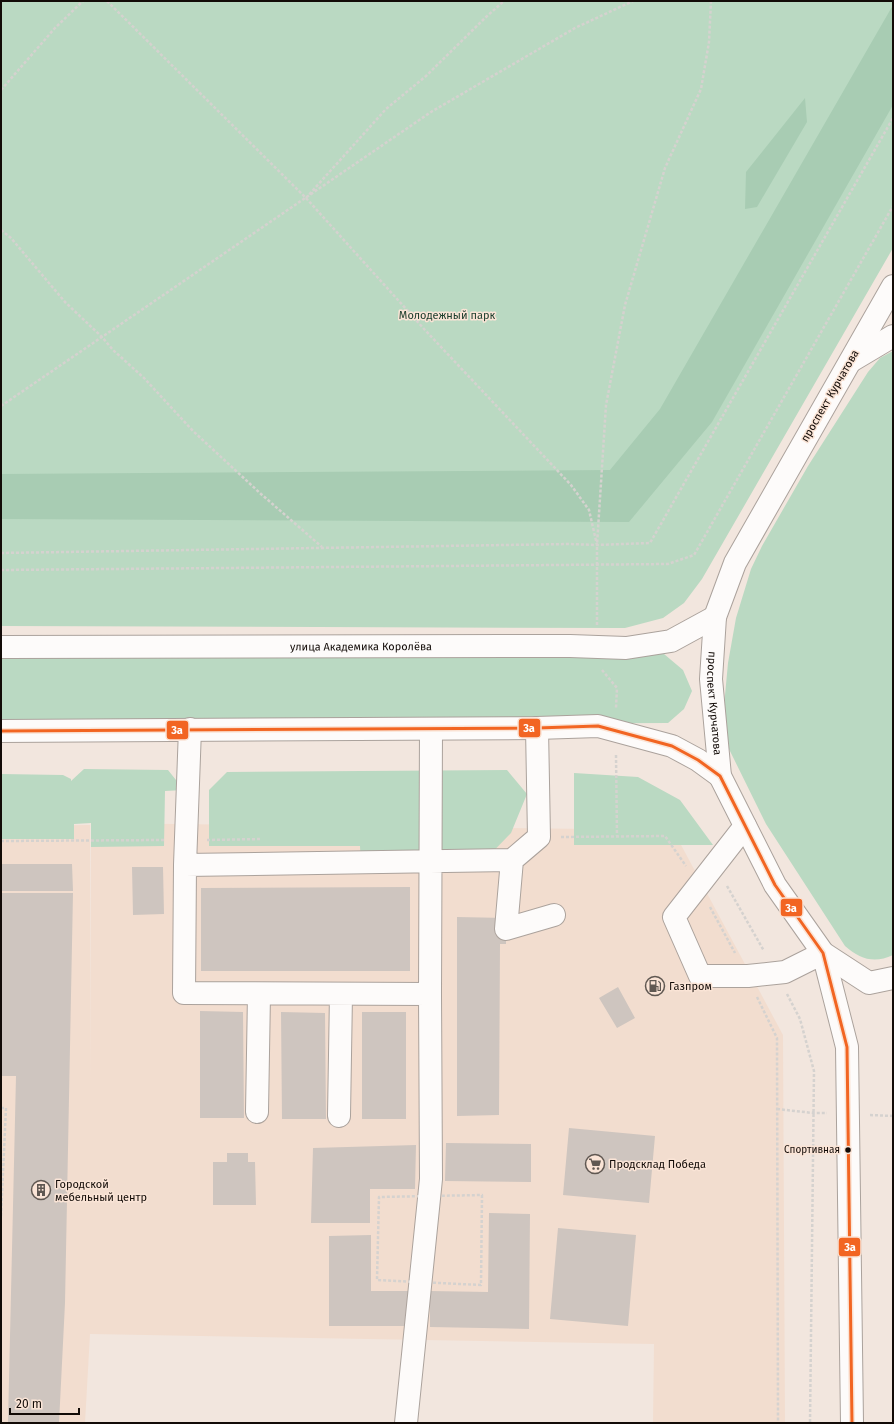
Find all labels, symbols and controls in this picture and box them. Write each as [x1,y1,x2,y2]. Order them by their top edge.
park label: Молодежный парк [399,309,495,322]
street label: проспект Курчатова [798,348,862,444]
street label: улица Академика Королёва [290,640,432,653]
street label: проспект Курчатова [704,651,725,756]
line badge: 3а [518,718,541,738]
line badge: 3а [166,720,189,740]
text: 3а [522,722,535,735]
text: 3а [170,724,183,737]
line badge: 3а [780,898,803,917]
text: 3а [784,902,797,915]
fuel station icon: Газпром [644,975,666,997]
place label: Газпром [669,980,712,993]
place label: Спортивная [784,1144,840,1156]
marker: Спортивная [843,1145,853,1155]
supermarket icon: Продсклад Победа [584,1153,606,1175]
place label: Продсклад Победа [609,1158,706,1171]
place label: Городской мебельный центр [55,1178,147,1204]
building icon: Городской мебельный центр [30,1179,52,1201]
line badge: 3а [838,1237,861,1257]
text: 3а [843,1241,856,1254]
scale bar [10,1390,79,1416]
text: 20 m [16,1397,42,1411]

